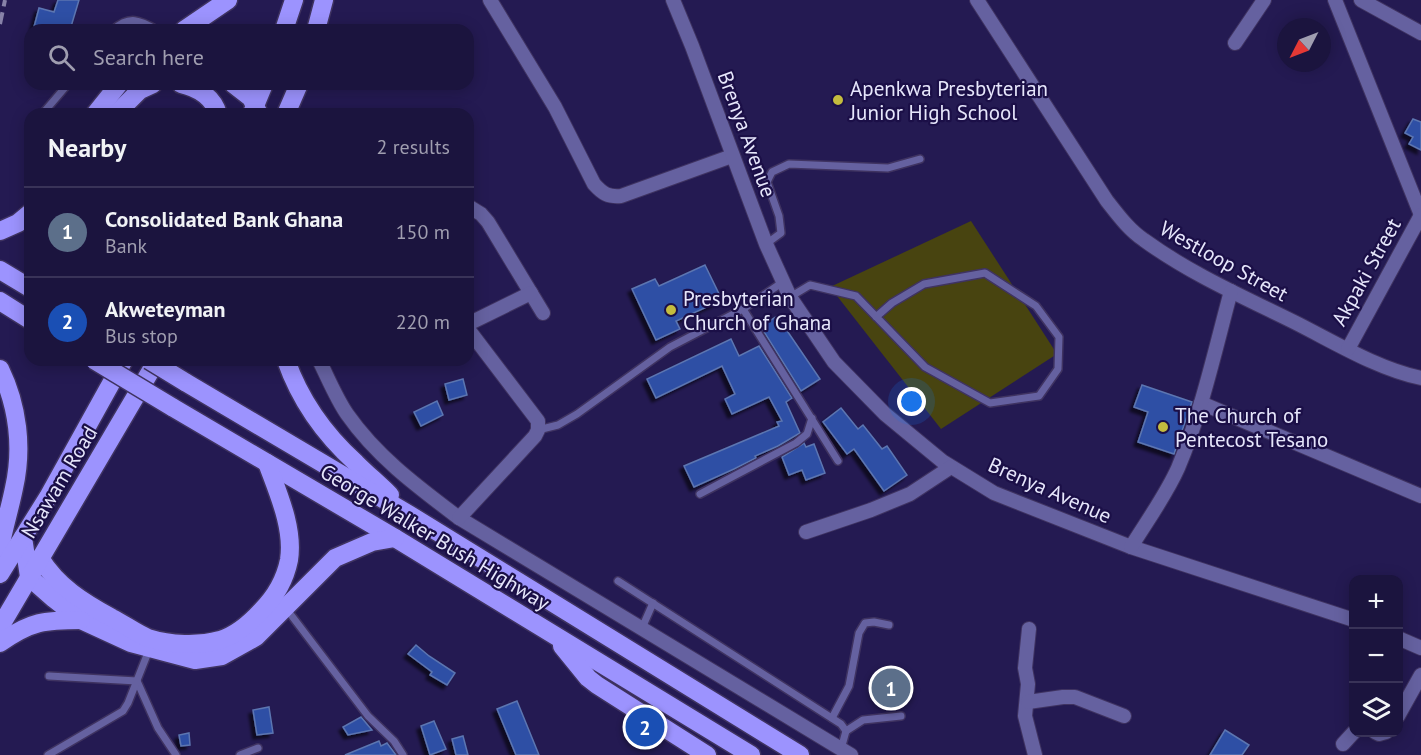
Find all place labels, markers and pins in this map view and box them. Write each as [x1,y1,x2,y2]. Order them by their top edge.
place label: Apenkwa Presbyterian Junior High School [849,75,1048,126]
marker: Apenkwa Presbyterian Junior High School [831,93,845,107]
place label: Presbyterian Church of Ghana [683,285,831,336]
marker: Presbyterian Church of Ghana [664,303,678,317]
place label: The Church of Pentecost Tesano [1175,402,1328,453]
marker: The Church of Pentecost Tesano [1156,420,1170,434]
pin: 1 [872,666,910,710]
pin: 2 [626,704,664,750]

